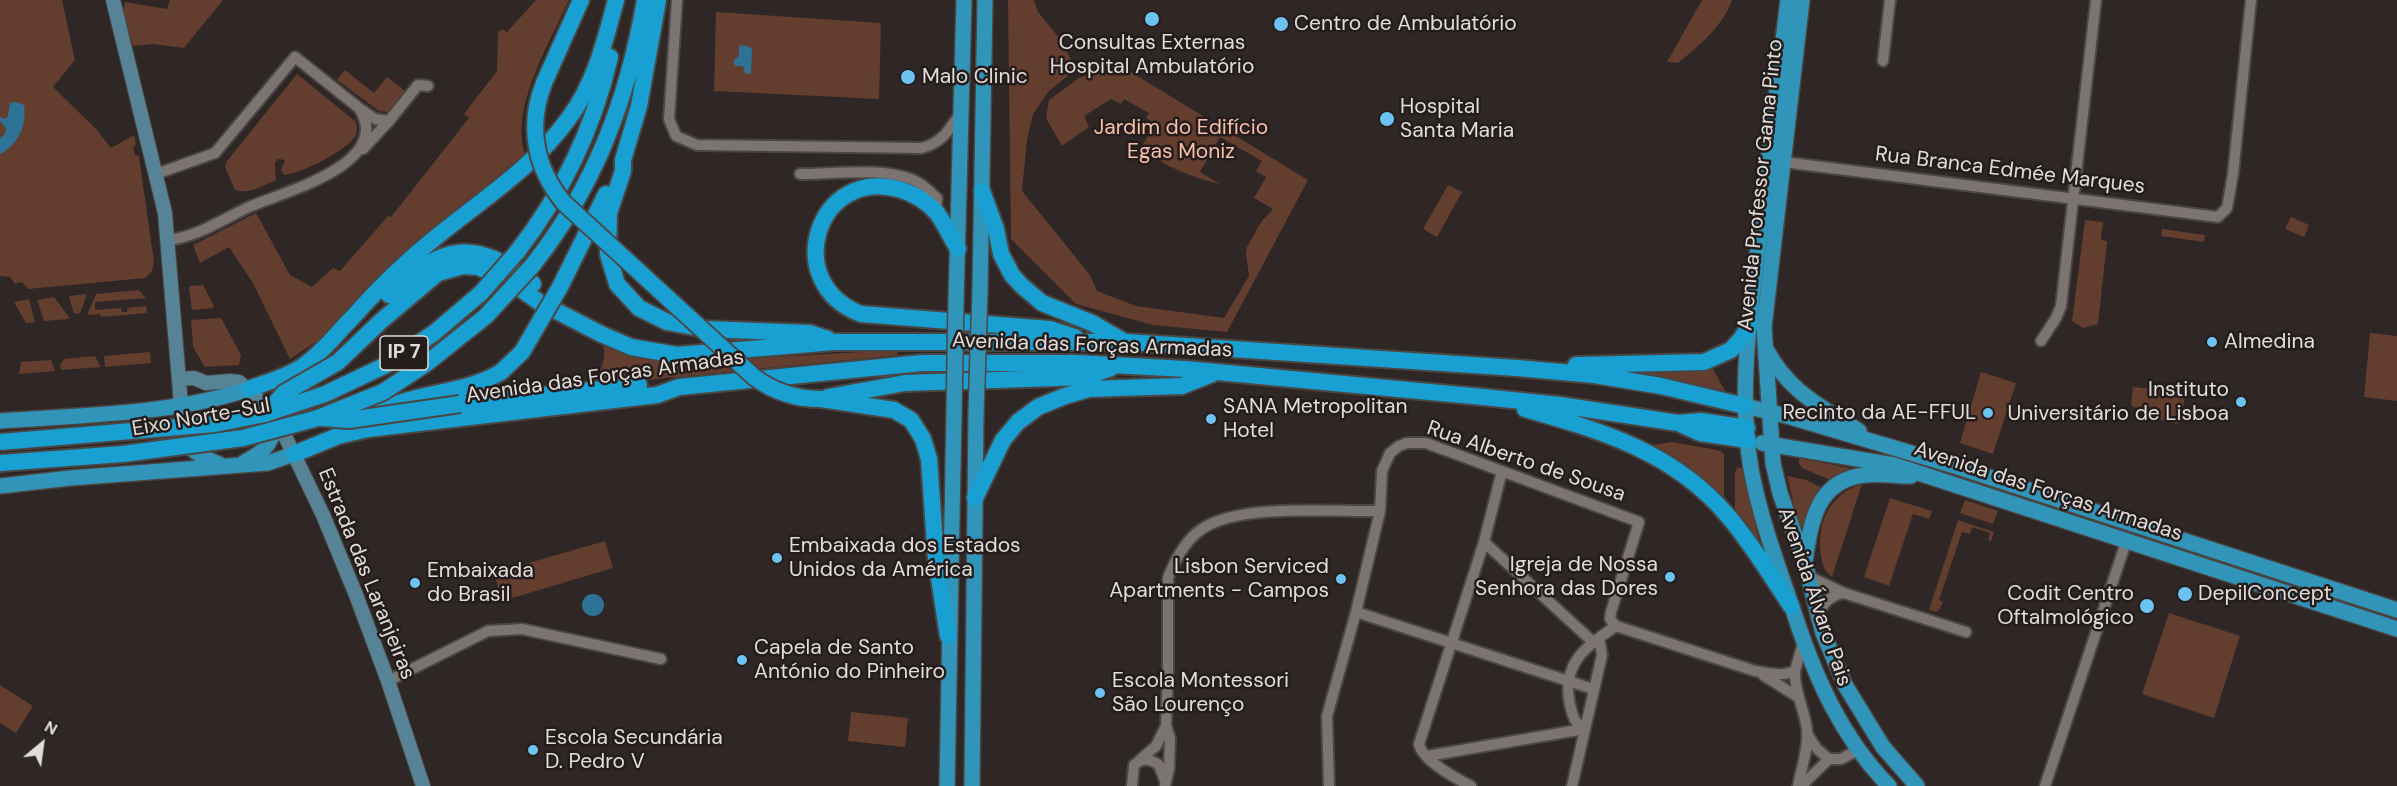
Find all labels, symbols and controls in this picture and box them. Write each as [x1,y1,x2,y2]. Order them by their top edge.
marker: Consultas Externas Hospital Ambulatório [1143,10,1161,28]
place label: Centro de Ambulatório [1294,11,1517,37]
marker: Centro de Ambulatório [1272,15,1290,33]
place label: Consultas Externas Hospital Ambulatório [1050,30,1254,80]
street label: Avenida Professor Gama Pinto [1733,38,1789,332]
place label: Malo Clinic [922,64,1028,90]
marker: Malo Clinic [899,68,917,86]
place label: Hospital Santa Maria [1400,94,1514,144]
marker: Hospital Santa Maria [1378,110,1396,128]
park label: Jardim do Edifício Egas Moniz [1094,115,1268,165]
street label: Rua Branca Edmée Marques [1874,142,2146,200]
street label: Avenida das Forças Armadas [951,329,1233,363]
place label: Almedina [2224,329,2315,355]
marker: Almedina [2205,335,2219,349]
road number: IP 7 [380,336,428,370]
street label: Avenida das Forças Armadas [464,345,746,409]
place label: Instituto Universitário de Lisboa [2007,377,2229,427]
street label: Eixo Norte-Sul [130,393,272,443]
place label: SANA Metropolitan Hotel [1223,394,1407,444]
marker: Instituto Universitário de Lisboa [2234,395,2248,409]
place label: Recinto da AE-FFUL [1783,400,1976,426]
marker: Recinto da AE-FFUL [1981,406,1995,420]
marker: SANA Metropolitan Hotel [1204,412,1218,426]
street label: Rua Alberto de Sousa [1423,416,1629,508]
street label: Avenida das Forças Armadas [1911,437,2185,547]
street label: Estrada das Laranjeiras [312,465,420,683]
street label: Avenida Álvaro Pais [1772,504,1856,690]
place label: Embaixada dos Estados Unidos da América [789,533,1021,583]
marker: Embaixada dos Estados Unidos da América [770,551,784,565]
place label: Igreja de Nossa Senhora das Dores [1475,552,1658,602]
place label: Lisbon Serviced Apartments - Campos [1109,554,1329,604]
place label: Embaixada do Brasil [427,558,534,608]
marker: Igreja de Nossa Senhora das Dores [1663,570,1677,584]
marker: Lisbon Serviced Apartments - Campos [1334,572,1348,586]
marker: Embaixada do Brasil [408,576,422,590]
place label: Codit Centro Oftalmológico [1997,581,2134,631]
place label: DepilConcept [2198,581,2332,607]
marker: DepilConcept [2176,585,2194,603]
marker: Codit Centro Oftalmológico [2138,597,2156,615]
place label: Capela de Santo António do Pinheiro [754,635,945,685]
marker: Capela de Santo António do Pinheiro [735,653,749,667]
place label: Escola Montessori São Lourenço [1112,668,1289,718]
marker: Escola Montessori São Lourenço [1093,686,1107,700]
north arrow [12,714,72,774]
text: N [41,716,61,740]
place label: Escola Secundária D. Pedro V [545,725,723,775]
marker: Escola Secundária D. Pedro V [526,743,540,757]

